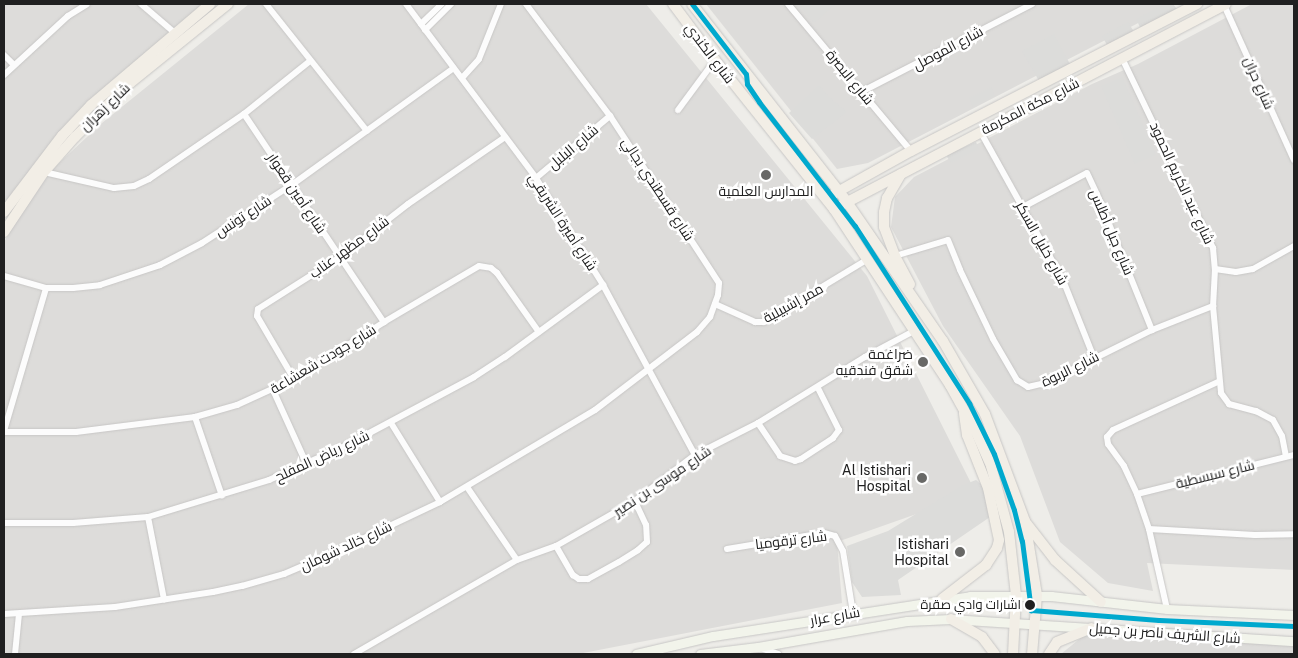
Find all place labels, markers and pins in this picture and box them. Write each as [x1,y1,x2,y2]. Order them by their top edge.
marker: المدارس العلمية [760,169,772,181]
place label: المدارس العلمية [719,183,813,199]
place label: ضراغمة شقق فندقيه [836,346,913,378]
marker: ضراغمة شقق فندقيه [917,356,929,368]
place label: Al Istishari Hospital [842,462,911,494]
marker: Al Istishari Hospital [915,471,929,485]
place label: Istishari Hospital [894,536,949,568]
marker: Istishari Hospital [953,545,967,559]
place label: اشارات وادي صقرة [920,597,1021,613]
marker: اشارات وادي صقرة [1025,600,1035,610]

